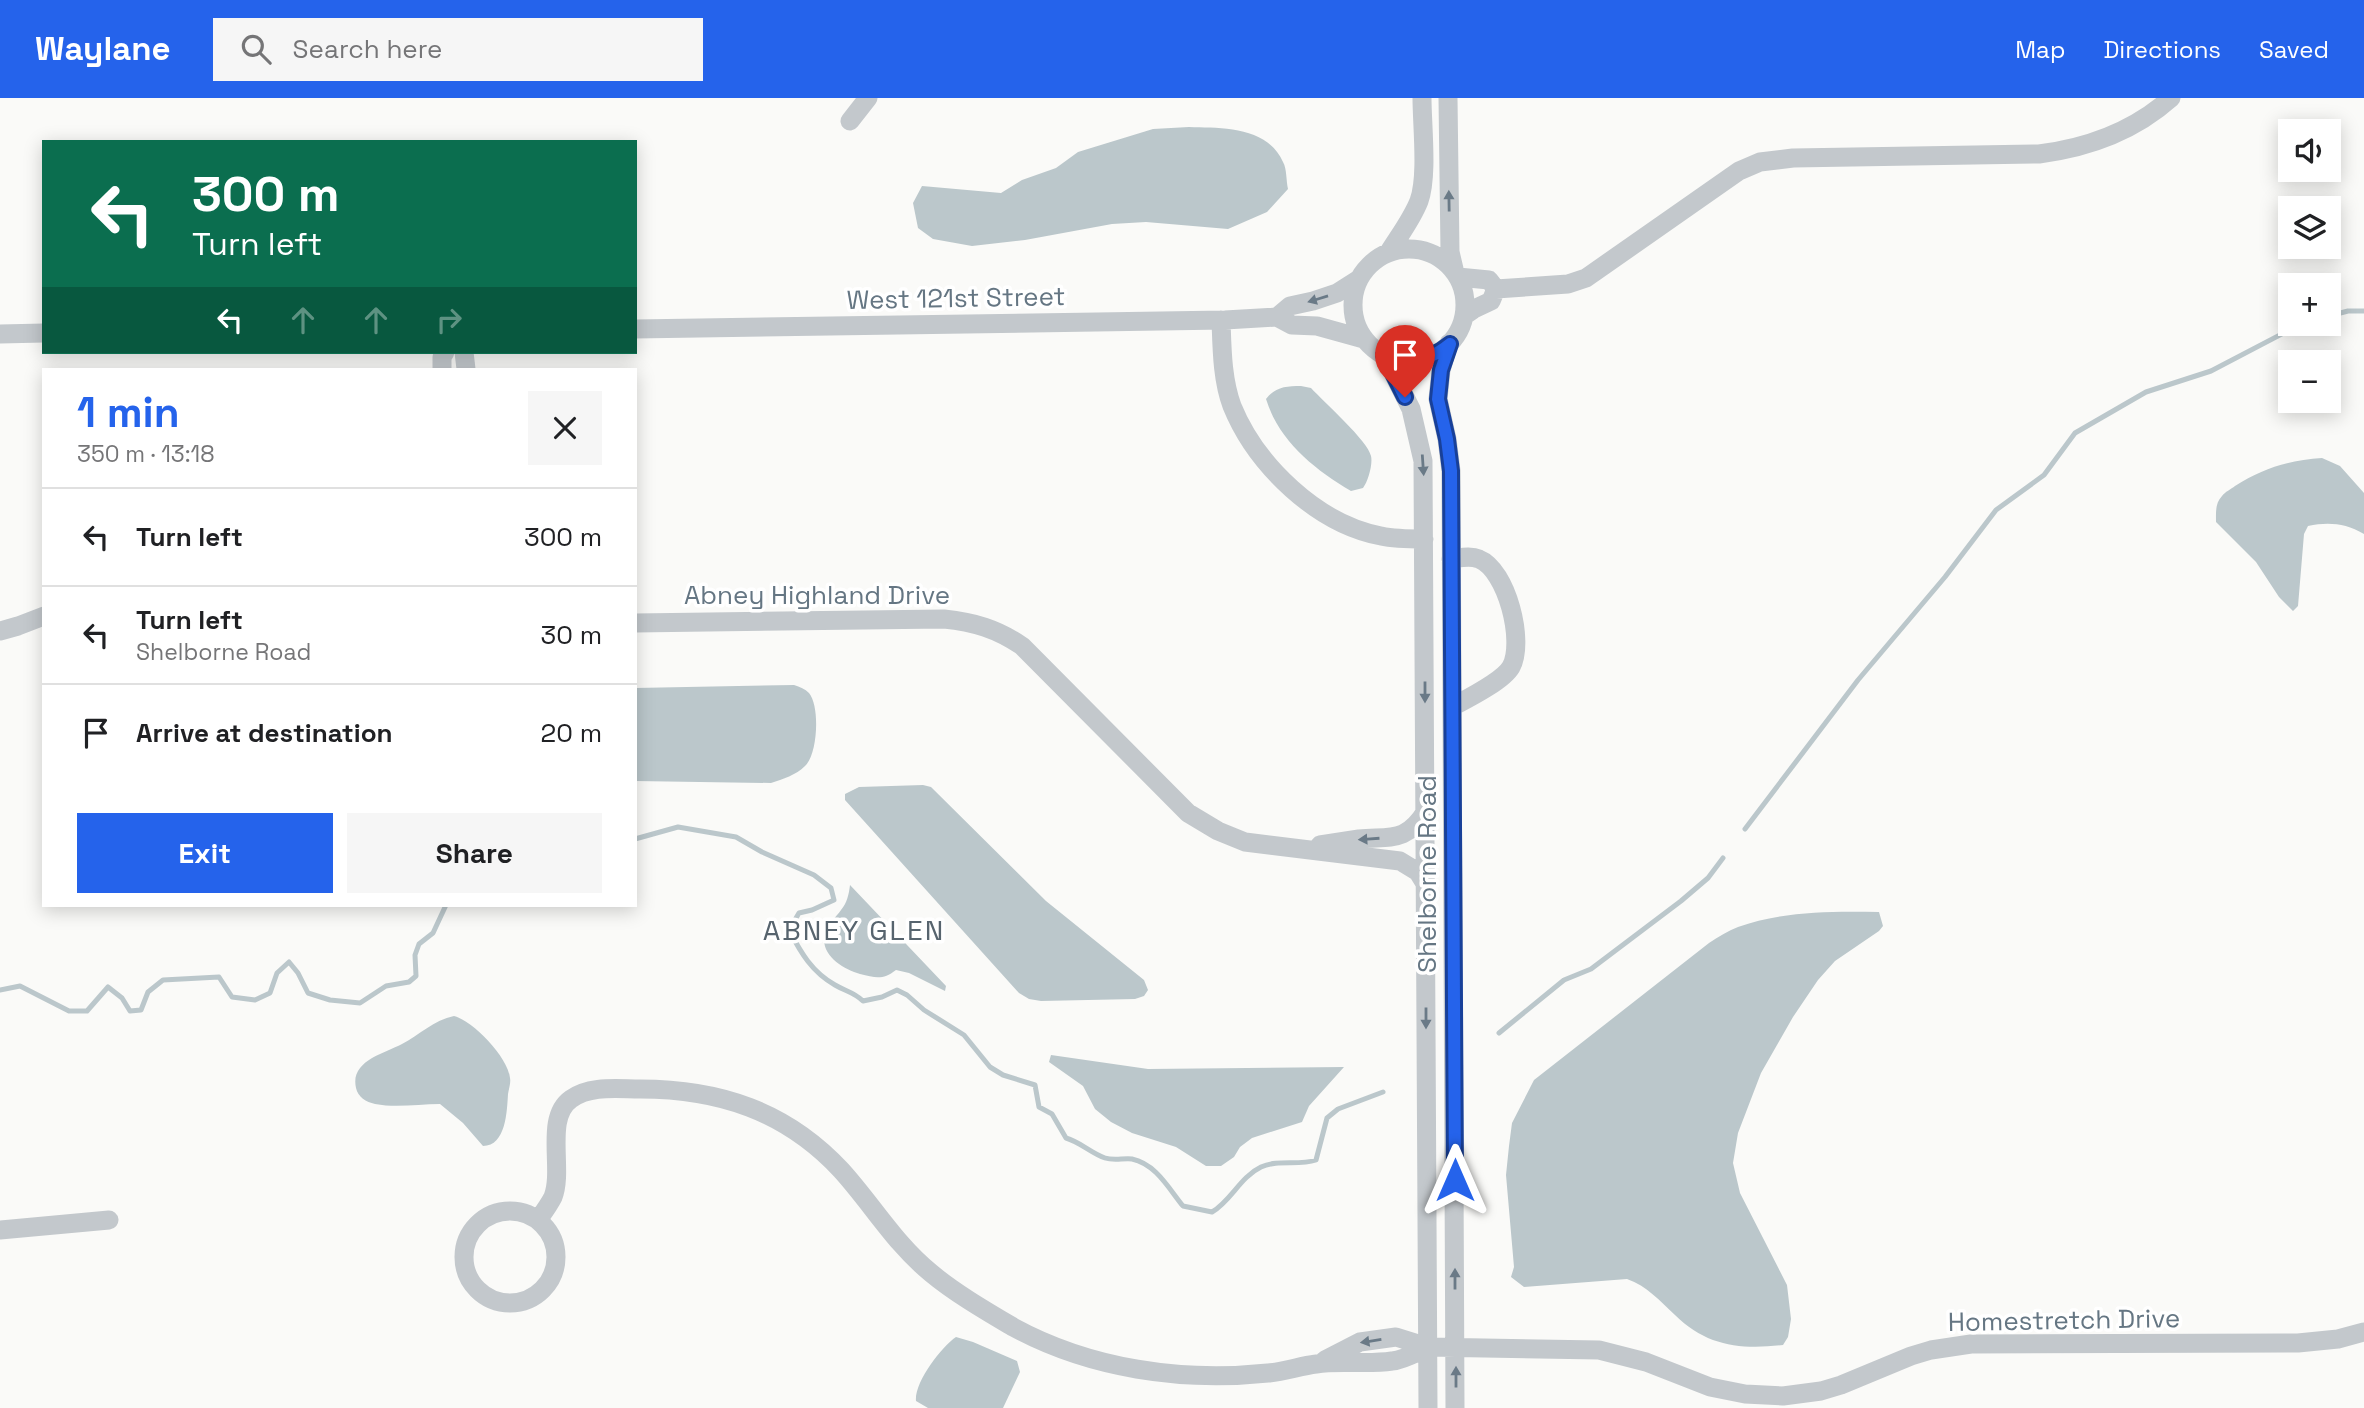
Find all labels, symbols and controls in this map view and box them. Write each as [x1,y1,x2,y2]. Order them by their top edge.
search box [213,18,703,81]
text: Waylane [35,28,171,70]
icon: search [237,30,275,68]
text: Search here [293,32,442,66]
text: Map [2015,34,2065,65]
text: Directions [2103,34,2221,65]
text: Saved [2259,34,2329,65]
map controls [2278,119,2341,413]
button: sound [2278,119,2341,182]
text: 300 m [192,163,340,225]
icon: left [77,168,168,259]
one-way arrow [1443,190,1455,212]
button: layers [2278,196,2341,259]
text: Turn left [192,224,322,264]
button: + [2278,273,2341,336]
street label: West 121st Street [846,279,1066,317]
one-way arrow [1307,294,1328,305]
icon: left [211,301,249,339]
icon: ahead [284,301,322,339]
icon: ahead [357,301,395,339]
icon: right [430,301,468,339]
pin [1375,325,1435,397]
icon: arrive [1386,336,1424,374]
button: − [2278,350,2341,413]
text: 1 min [77,386,180,439]
button: close [528,391,602,465]
text: 350 m · 13:18 [77,439,215,469]
one-way arrow [1417,454,1428,476]
icon: left [77,518,115,556]
text: Turn left [136,520,243,554]
text: 300 m [524,520,602,554]
street label: Abney Highland Drive [684,578,950,612]
text: Turn left [136,603,243,637]
icon: left [77,616,115,654]
text: 30 m [541,618,602,652]
text: Shelborne Road [136,637,311,667]
one-way arrow [1419,681,1431,703]
icon: arrive [77,714,115,752]
text: Arrive at destination [136,716,393,750]
text: 20 m [541,716,602,750]
street label: Shelborne Road [1410,775,1444,973]
button: Exit [77,813,333,893]
button: Share [347,813,602,893]
one-way arrow [1357,834,1379,845]
district label: ABNEY GLEN [763,912,945,948]
one-way arrow [1420,1007,1432,1029]
position arrow [1418,1143,1492,1217]
one-way arrow [1449,1267,1461,1289]
street label: Homestretch Drive [1948,1301,2180,1339]
one-way arrow [1360,1336,1382,1347]
one-way arrow [1450,1366,1462,1388]

